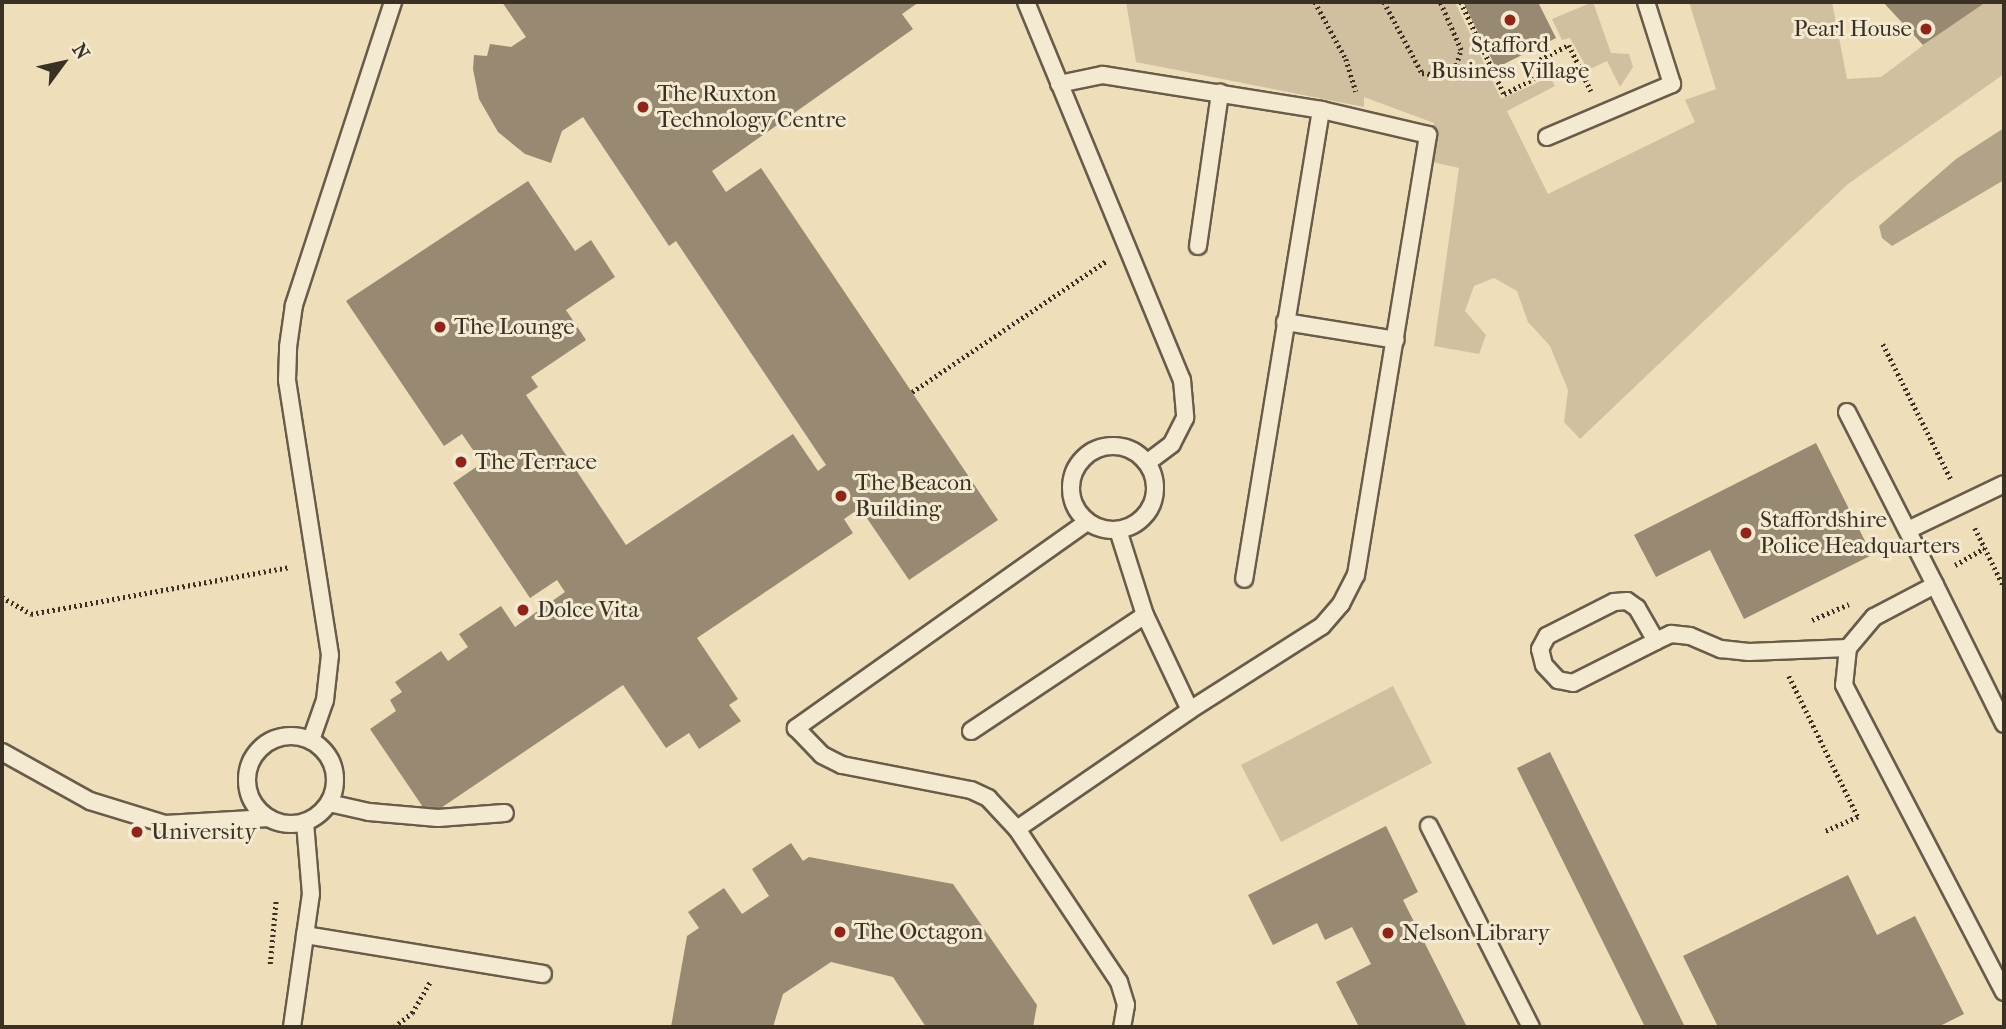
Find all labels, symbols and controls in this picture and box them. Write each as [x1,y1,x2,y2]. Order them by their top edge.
marker: Stafford Business Village [1502,12,1518,28]
place label: Pearl House [1793,15,1912,43]
marker: Pearl House [1918,21,1934,37]
north arrow [28,28,98,98]
place label: Stafford Business Village [1431,31,1589,85]
text: N [67,40,94,64]
place label: The Ruxton Technology Centre [657,80,846,134]
marker: The Ruxton Technology Centre [635,99,651,115]
place label: The Lounge [454,313,575,341]
marker: The Lounge [432,319,448,335]
place label: The Terrace [475,448,597,476]
marker: The Terrace [453,454,469,470]
place label: The Beacon Building [855,469,972,523]
marker: The Beacon Building [833,488,849,504]
place label: Staffordshire Police Headquarters [1760,506,1960,560]
marker: Staffordshire Police Headquarters [1738,525,1754,541]
place label: Dolce Vita [537,596,639,624]
marker: Dolce Vita [515,602,531,618]
place label: University [151,818,256,846]
marker: University [129,824,145,840]
place label: The Octagon [854,918,983,946]
place label: Nelson Library [1402,919,1550,947]
marker: The Octagon [832,924,848,940]
marker: Nelson Library [1380,925,1396,941]

